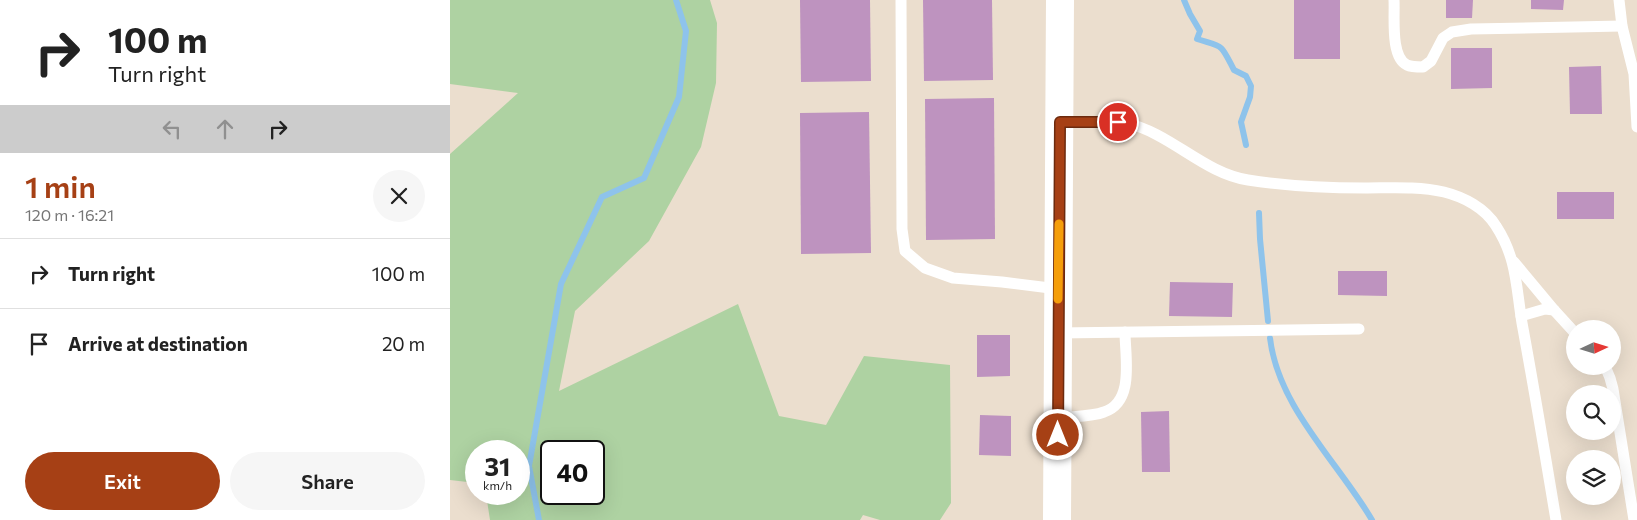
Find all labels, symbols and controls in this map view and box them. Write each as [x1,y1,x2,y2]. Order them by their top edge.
text: 100 m [108,17,208,60]
icon: right [25,20,90,85]
text: Turn right [108,60,206,87]
pin [1097,101,1139,143]
icon: arrive [1104,108,1132,136]
icon: left [158,115,186,143]
icon: ahead [211,115,239,143]
icon: right [264,115,292,143]
text: 1 min [25,167,96,204]
button: close [373,170,425,222]
text: 120 m · 16:21 [25,205,114,224]
icon: right [25,260,53,288]
text: Turn right [68,262,155,285]
text: 100 m [372,262,425,285]
north arrow [1566,320,1621,375]
map controls [1566,320,1621,505]
icon: arrive [25,330,53,358]
text: Arrive at destination [68,332,248,355]
text: 20 m [382,332,425,355]
button: search [1566,385,1621,440]
position arrow [1031,408,1083,460]
speed limit sign: 40 [540,440,605,505]
button: layers [1566,450,1621,505]
text: 31 [485,451,510,481]
button: Exit [25,452,220,510]
button: Share [230,452,425,510]
text: km/h [483,478,512,492]

